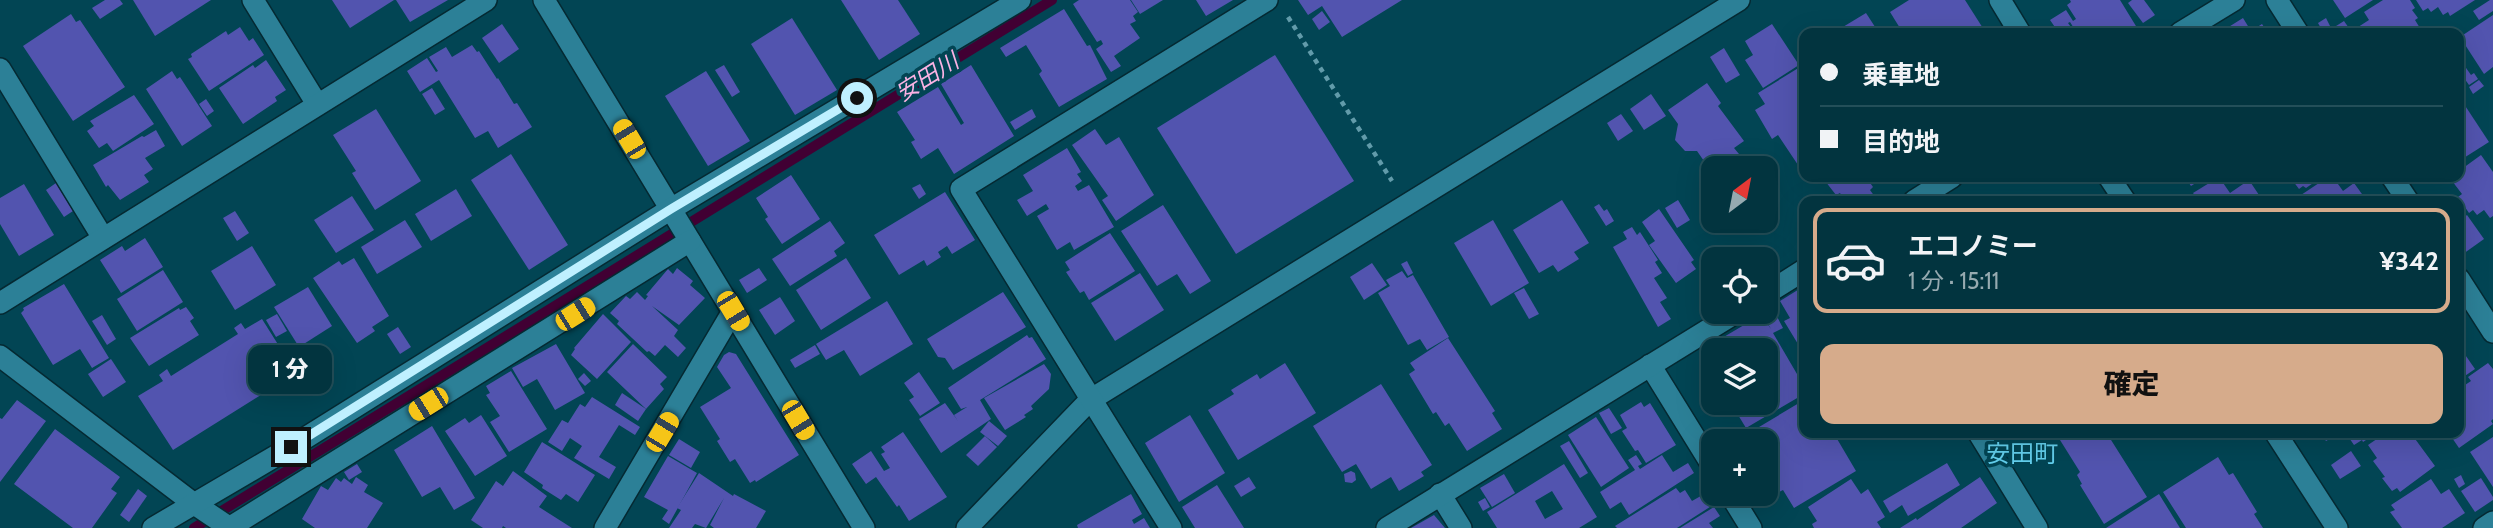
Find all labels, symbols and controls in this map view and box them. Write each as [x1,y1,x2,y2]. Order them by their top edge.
water label: 安田川 [890,45,966,107]
text: 乗車地 [1862,59,1940,91]
route start [841,82,873,114]
car [610,116,649,162]
text: 目的地 [1862,126,1940,158]
north arrow [1701,156,1778,233]
map controls [1701,156,1778,506]
icon: car [1824,229,1887,292]
text: エコノミー [1908,230,2038,262]
text: ¥342 [2379,245,2439,277]
button: locate [1701,247,1778,324]
text: 1 分 · 15:11 [1908,267,1999,295]
car [714,288,753,334]
car [552,294,599,334]
button: layers [1701,338,1778,415]
button: 確定 [1820,344,2443,424]
callout: 1 分 [249,346,333,394]
text: 1 分 [272,355,308,383]
car [405,384,452,424]
car [779,397,818,443]
car [643,409,682,455]
button: + [1701,429,1778,506]
route end [275,431,307,463]
district label: 安田町 [1986,439,2058,468]

